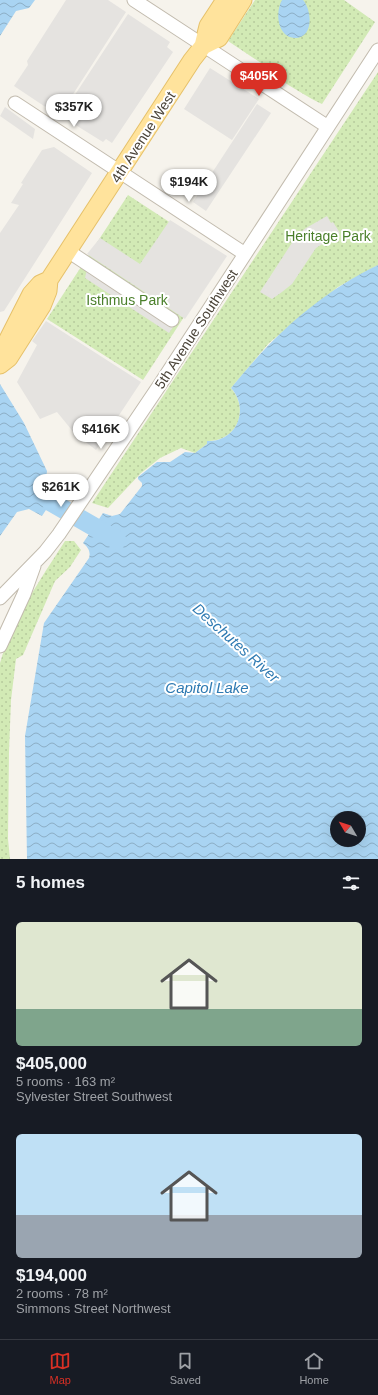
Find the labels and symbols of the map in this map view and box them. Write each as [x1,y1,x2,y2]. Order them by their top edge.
pin: $405K [231,63,287,97]
street label: 4th Avenue West [108,88,178,186]
pin: $357K [46,94,102,128]
pin: $194K [161,169,217,203]
park label: Heritage Park [285,228,372,244]
street label: 5th Avenue Southwest [151,266,241,392]
park label: Isthmus Park [86,292,169,308]
pin: $416K [73,416,129,450]
pin: $261K [33,474,89,508]
water label: Deschutes River [190,599,284,686]
water label: Capitol Lake [165,679,249,696]
north arrow [330,811,366,847]

